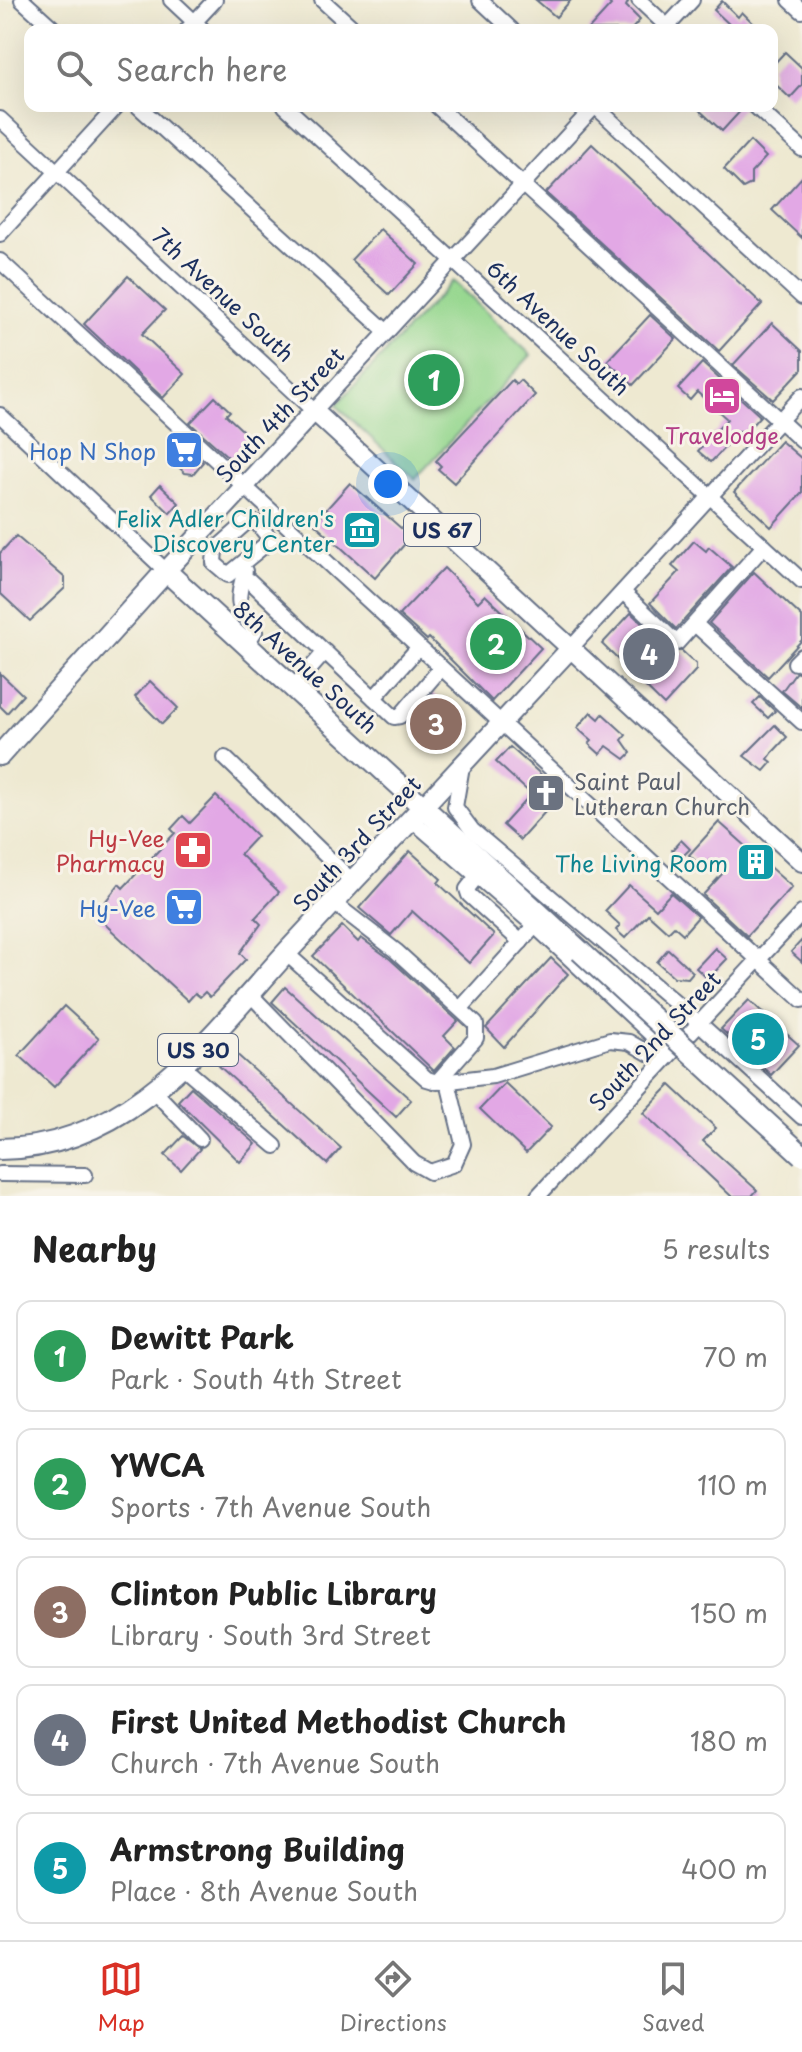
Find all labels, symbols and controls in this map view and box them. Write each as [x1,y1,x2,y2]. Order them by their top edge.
search box [24,24,778,112]
icon: search [52,46,96,90]
text: Search here [116,46,288,91]
street label: 7th Avenue South [146,219,302,369]
street label: 6th Avenue South [480,252,638,402]
street label: South 4th Street [207,339,351,489]
pin: 1 [408,350,460,410]
hotel icon: Travelodge [701,375,743,417]
place label: Travelodge [665,418,779,451]
supermarket icon: Hop N Shop [163,429,205,471]
place label: Hop N Shop [29,434,156,467]
your location [368,464,408,504]
place label: Felix Adler Children's Discovery Center [116,501,335,559]
museum icon: Felix Adler Children's Discovery Center [341,509,383,551]
road number: US 67 [404,514,480,546]
street label: 8th Avenue South [226,592,386,740]
pin: 2 [470,614,522,674]
pin: 4 [623,624,675,684]
pin: 3 [410,694,462,754]
place label: Saint Paul Lutheran Church [574,764,750,822]
street label: South 3rd Street [284,768,428,918]
church icon: Saint Paul Lutheran Church [525,772,567,814]
place label: Hy-Vee Pharmacy [56,821,165,879]
pharmacy icon: Hy-Vee Pharmacy [172,829,214,871]
building icon: The Living Room [735,841,777,883]
place label: The Living Room [555,846,728,879]
supermarket icon: Hy-Vee [163,886,205,928]
place label: Hy-Vee [79,891,156,924]
street label: South 2nd Street [580,963,728,1117]
pin: 5 [732,1009,784,1069]
road number: US 30 [158,1034,238,1066]
text: Nearby [32,1222,157,1274]
text: 5 results [662,1229,770,1268]
text: Dewitt Park [110,1314,294,1359]
text: 1 [54,1337,66,1376]
text: 70 m [703,1337,768,1376]
text: Park · South 4th Street [110,1359,402,1398]
text: YWCA [110,1442,205,1487]
text: 2 [51,1465,69,1504]
text: 110 m [697,1465,768,1504]
text: Sports · 7th Avenue South [110,1487,431,1526]
text: Clinton Public Library [110,1570,437,1615]
text: 3 [51,1593,69,1632]
text: 150 m [690,1593,768,1632]
text: Library · South 3rd Street [110,1615,431,1654]
text: First United Methodist Church [110,1698,566,1743]
text: 4 [51,1721,69,1760]
text: 180 m [690,1721,768,1760]
text: Church · 7th Avenue South [110,1743,440,1782]
text: Armstrong Building [110,1826,405,1871]
text: 5 [52,1849,68,1888]
text: 400 m [681,1849,768,1888]
text: Place · 8th Avenue South [110,1871,418,1910]
tab: Map [98,1957,145,2038]
tab: Directions [340,1957,447,2038]
tab: Saved [642,1957,704,2038]

